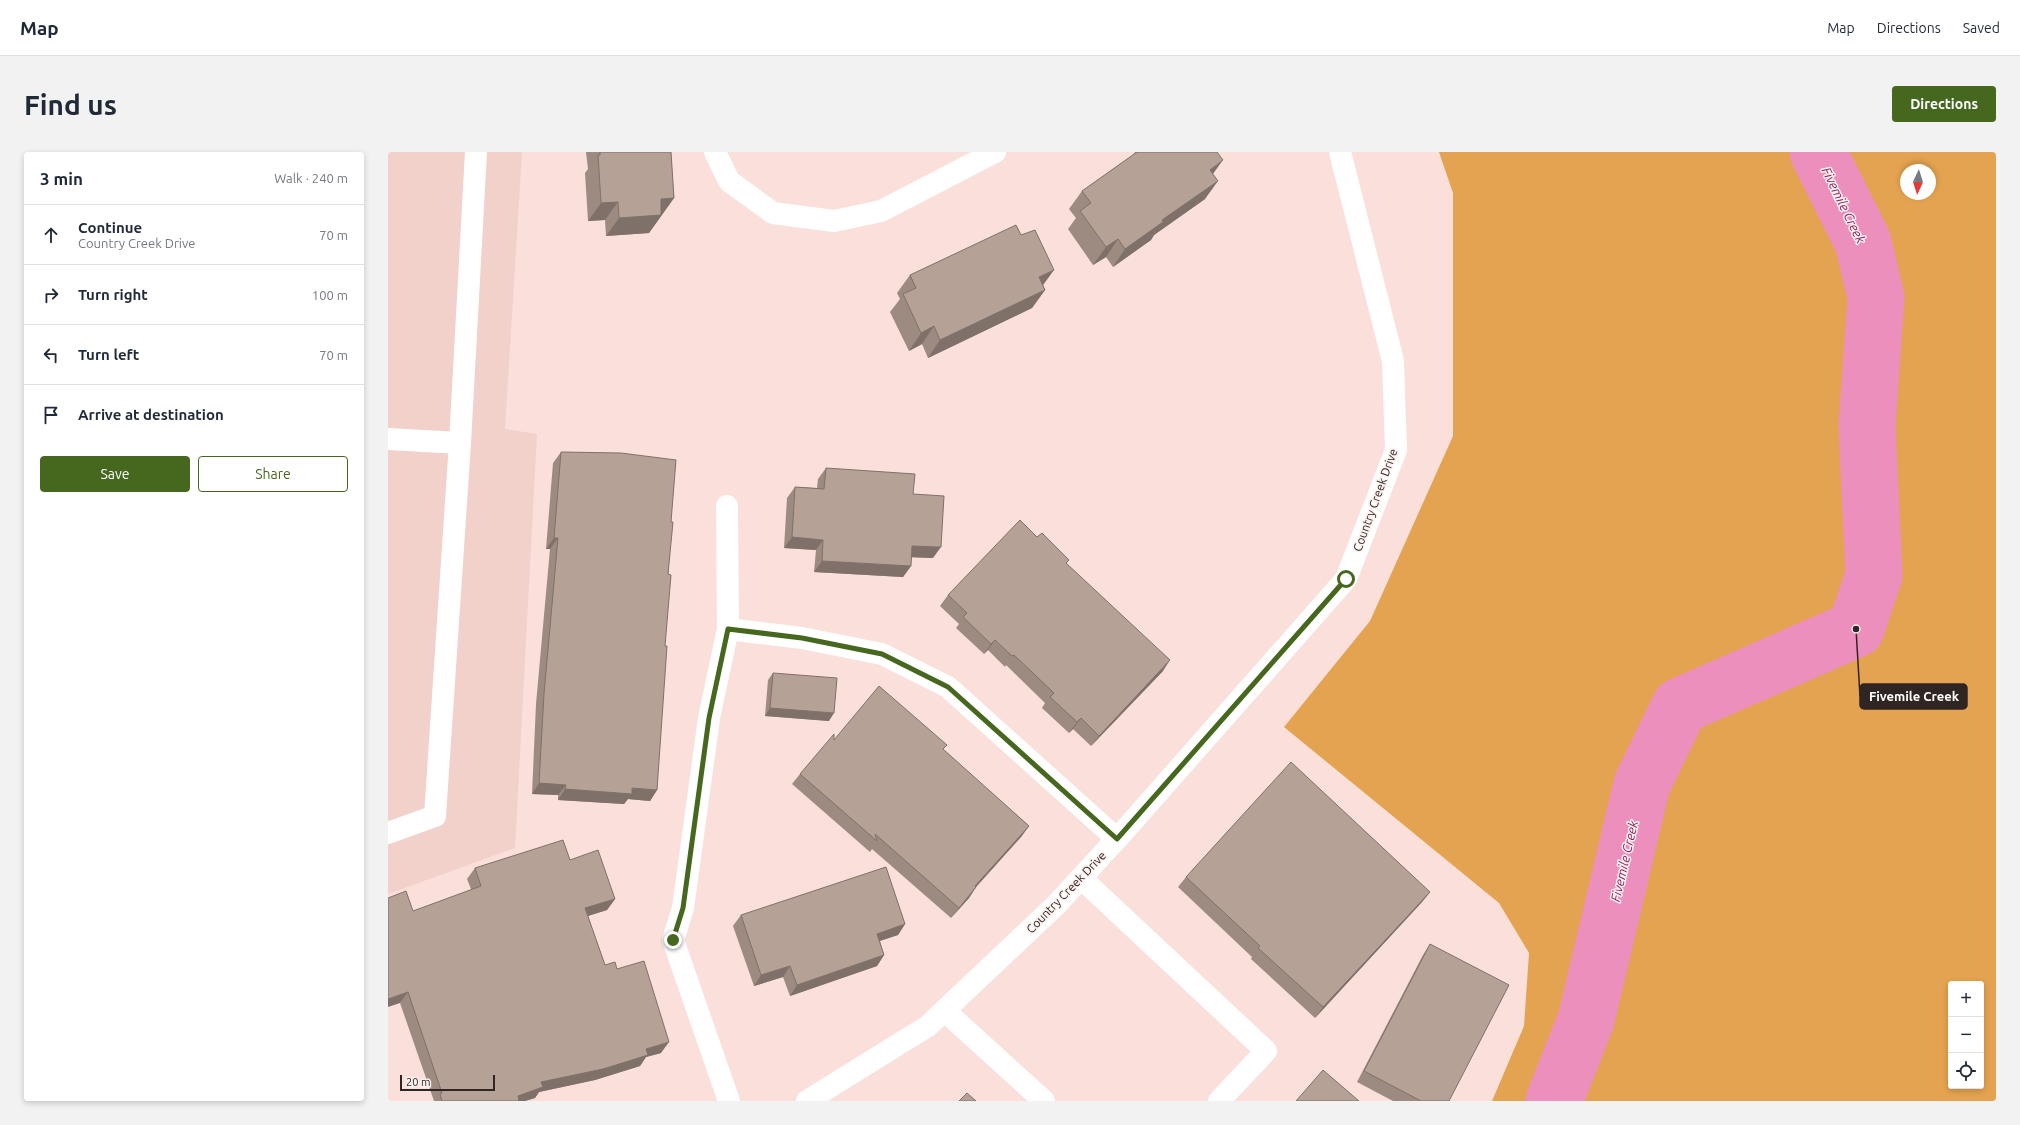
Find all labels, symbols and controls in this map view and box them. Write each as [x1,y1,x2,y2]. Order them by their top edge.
text: Map [20,17,59,39]
text: Map [1827,20,1855,36]
text: Directions [1877,20,1941,36]
text: Saved [1963,20,2000,36]
button: Directions [1892,86,1996,122]
text: Find us [24,89,117,120]
north arrow [1900,164,1936,200]
water label: Fivemile Creek [1820,165,1869,246]
text: 3 min [40,169,83,188]
text: Walk · 240 m [274,171,348,185]
text: Continue [78,219,142,236]
icon: ahead [40,224,62,246]
text: 70 m [319,228,348,242]
text: Country Creek Drive [78,236,195,250]
icon: right [40,284,62,306]
text: Turn right [78,286,148,303]
text: 100 m [312,288,348,302]
icon: left [40,344,62,366]
text: Turn left [78,346,139,363]
text: 70 m [319,348,348,362]
icon: arrive [40,404,62,426]
text: Arrive at destination [78,406,224,423]
street label: Country Creek Drive [1350,447,1400,553]
button: Save [40,456,190,492]
button: Share [198,456,348,492]
route start [1337,570,1355,588]
callout: Fivemile Creek [1860,684,1967,709]
text: Fivemile Creek [1869,689,1960,703]
water label: Fivemile Creek [1608,819,1640,903]
street label: Country Creek Drive [1024,848,1108,936]
route end [664,931,682,949]
map controls [1948,981,1984,1089]
button: + [1948,981,1984,1017]
button: − [1948,1017,1984,1053]
button: locate [1948,1053,1984,1089]
scale bar [400,1073,495,1092]
text: 20 m [406,1076,430,1088]

